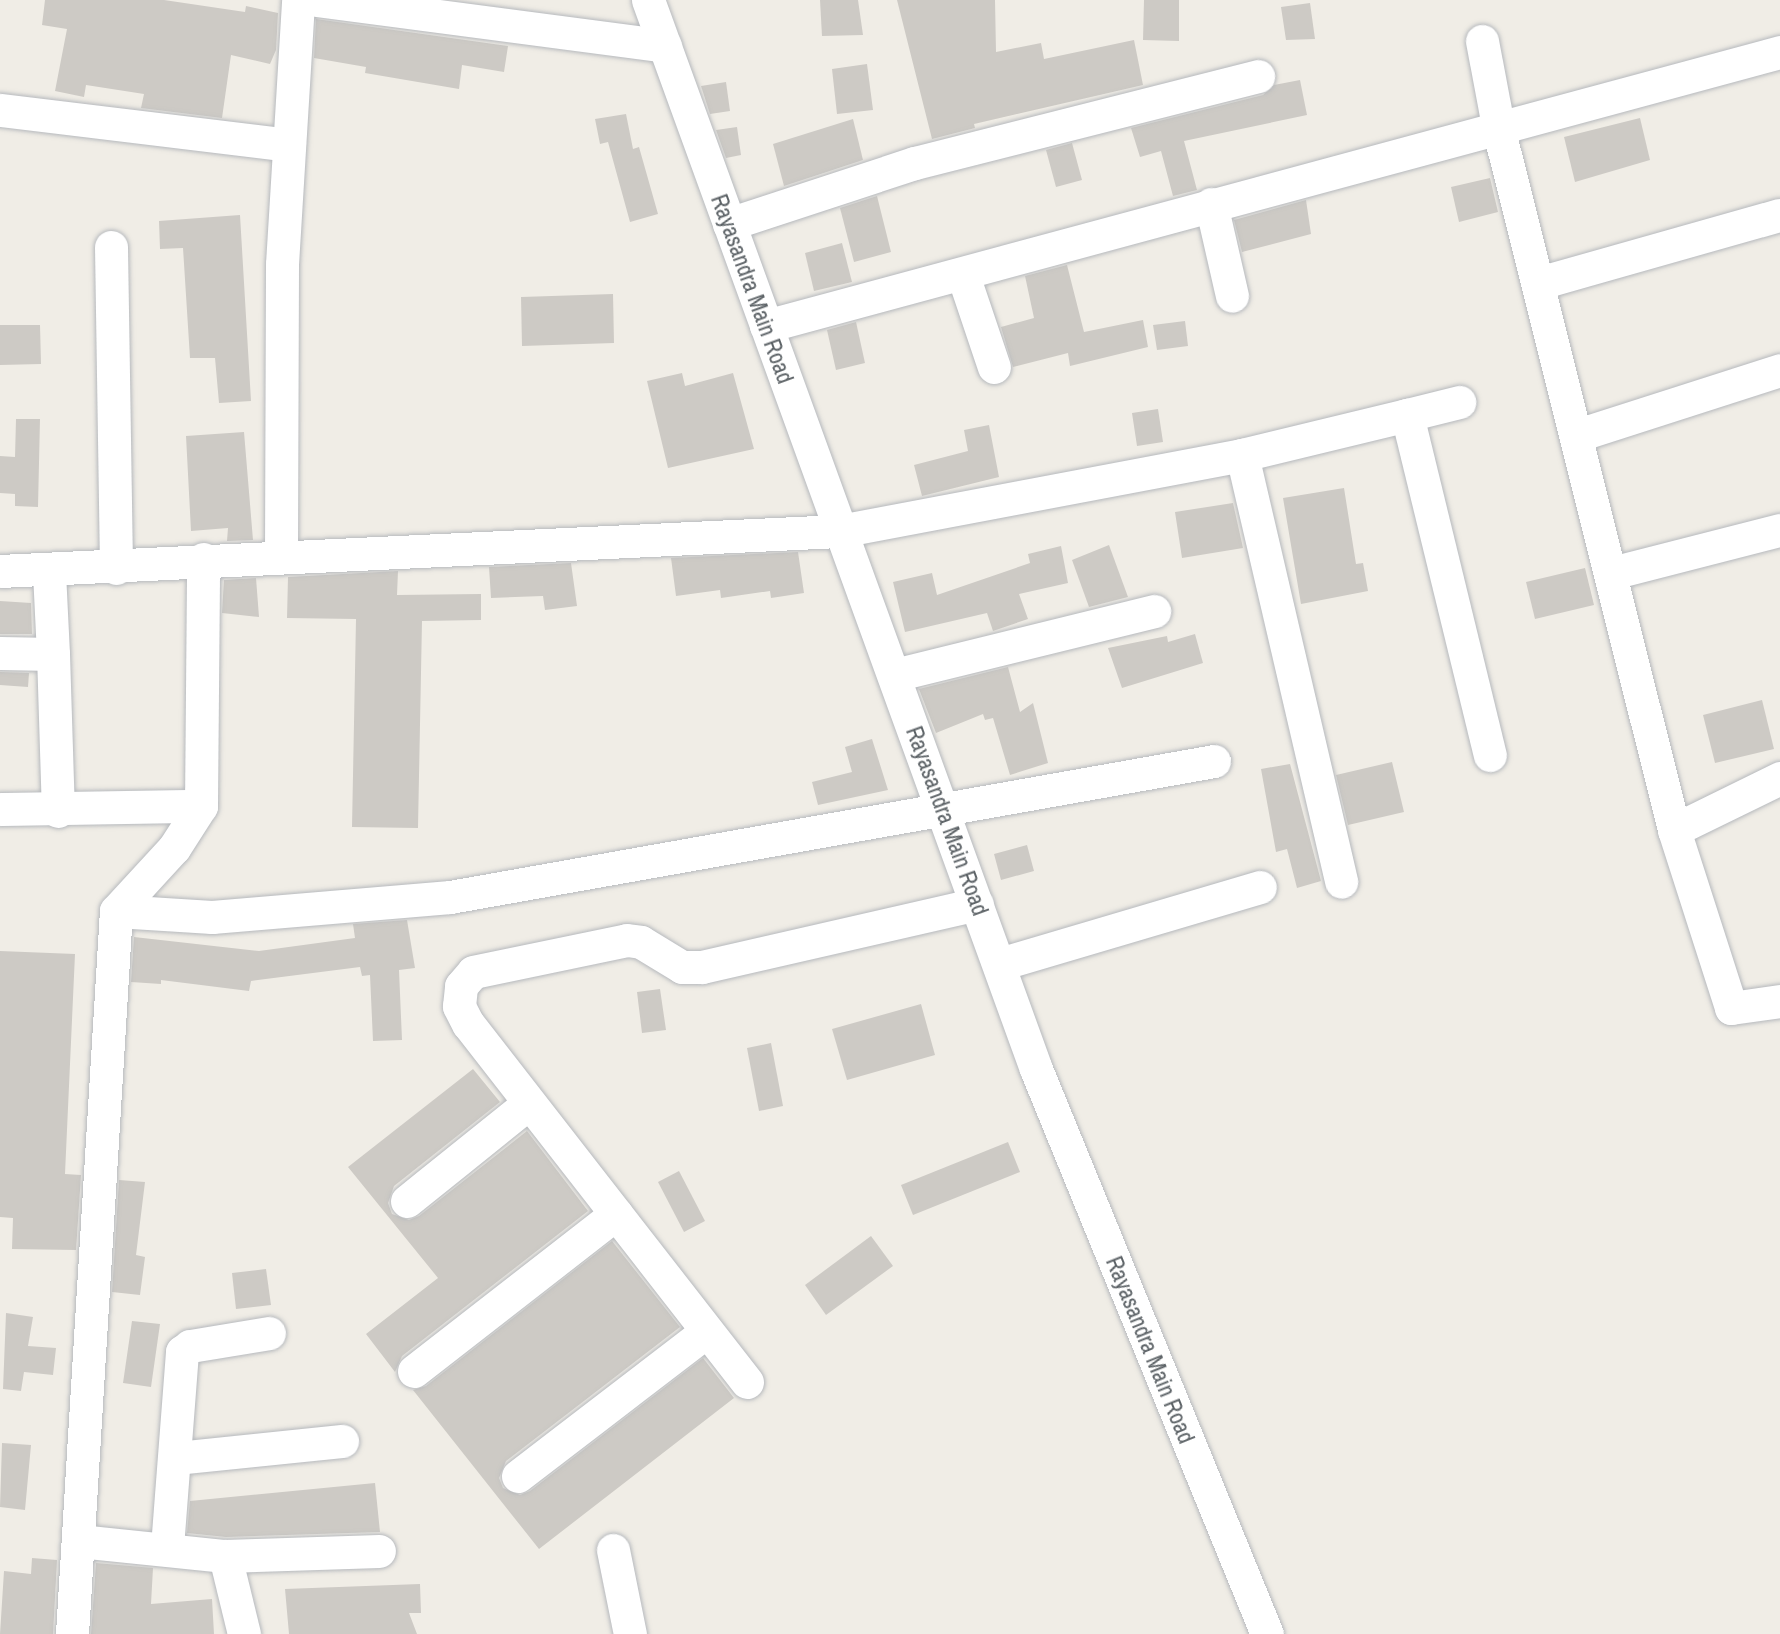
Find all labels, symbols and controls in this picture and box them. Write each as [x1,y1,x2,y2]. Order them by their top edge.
street label: Rayasandra Main Road [705,191,799,387]
street label: Rayasandra Main Road [900,723,994,919]
street label: Rayasandra Main Road [1100,1252,1200,1448]

